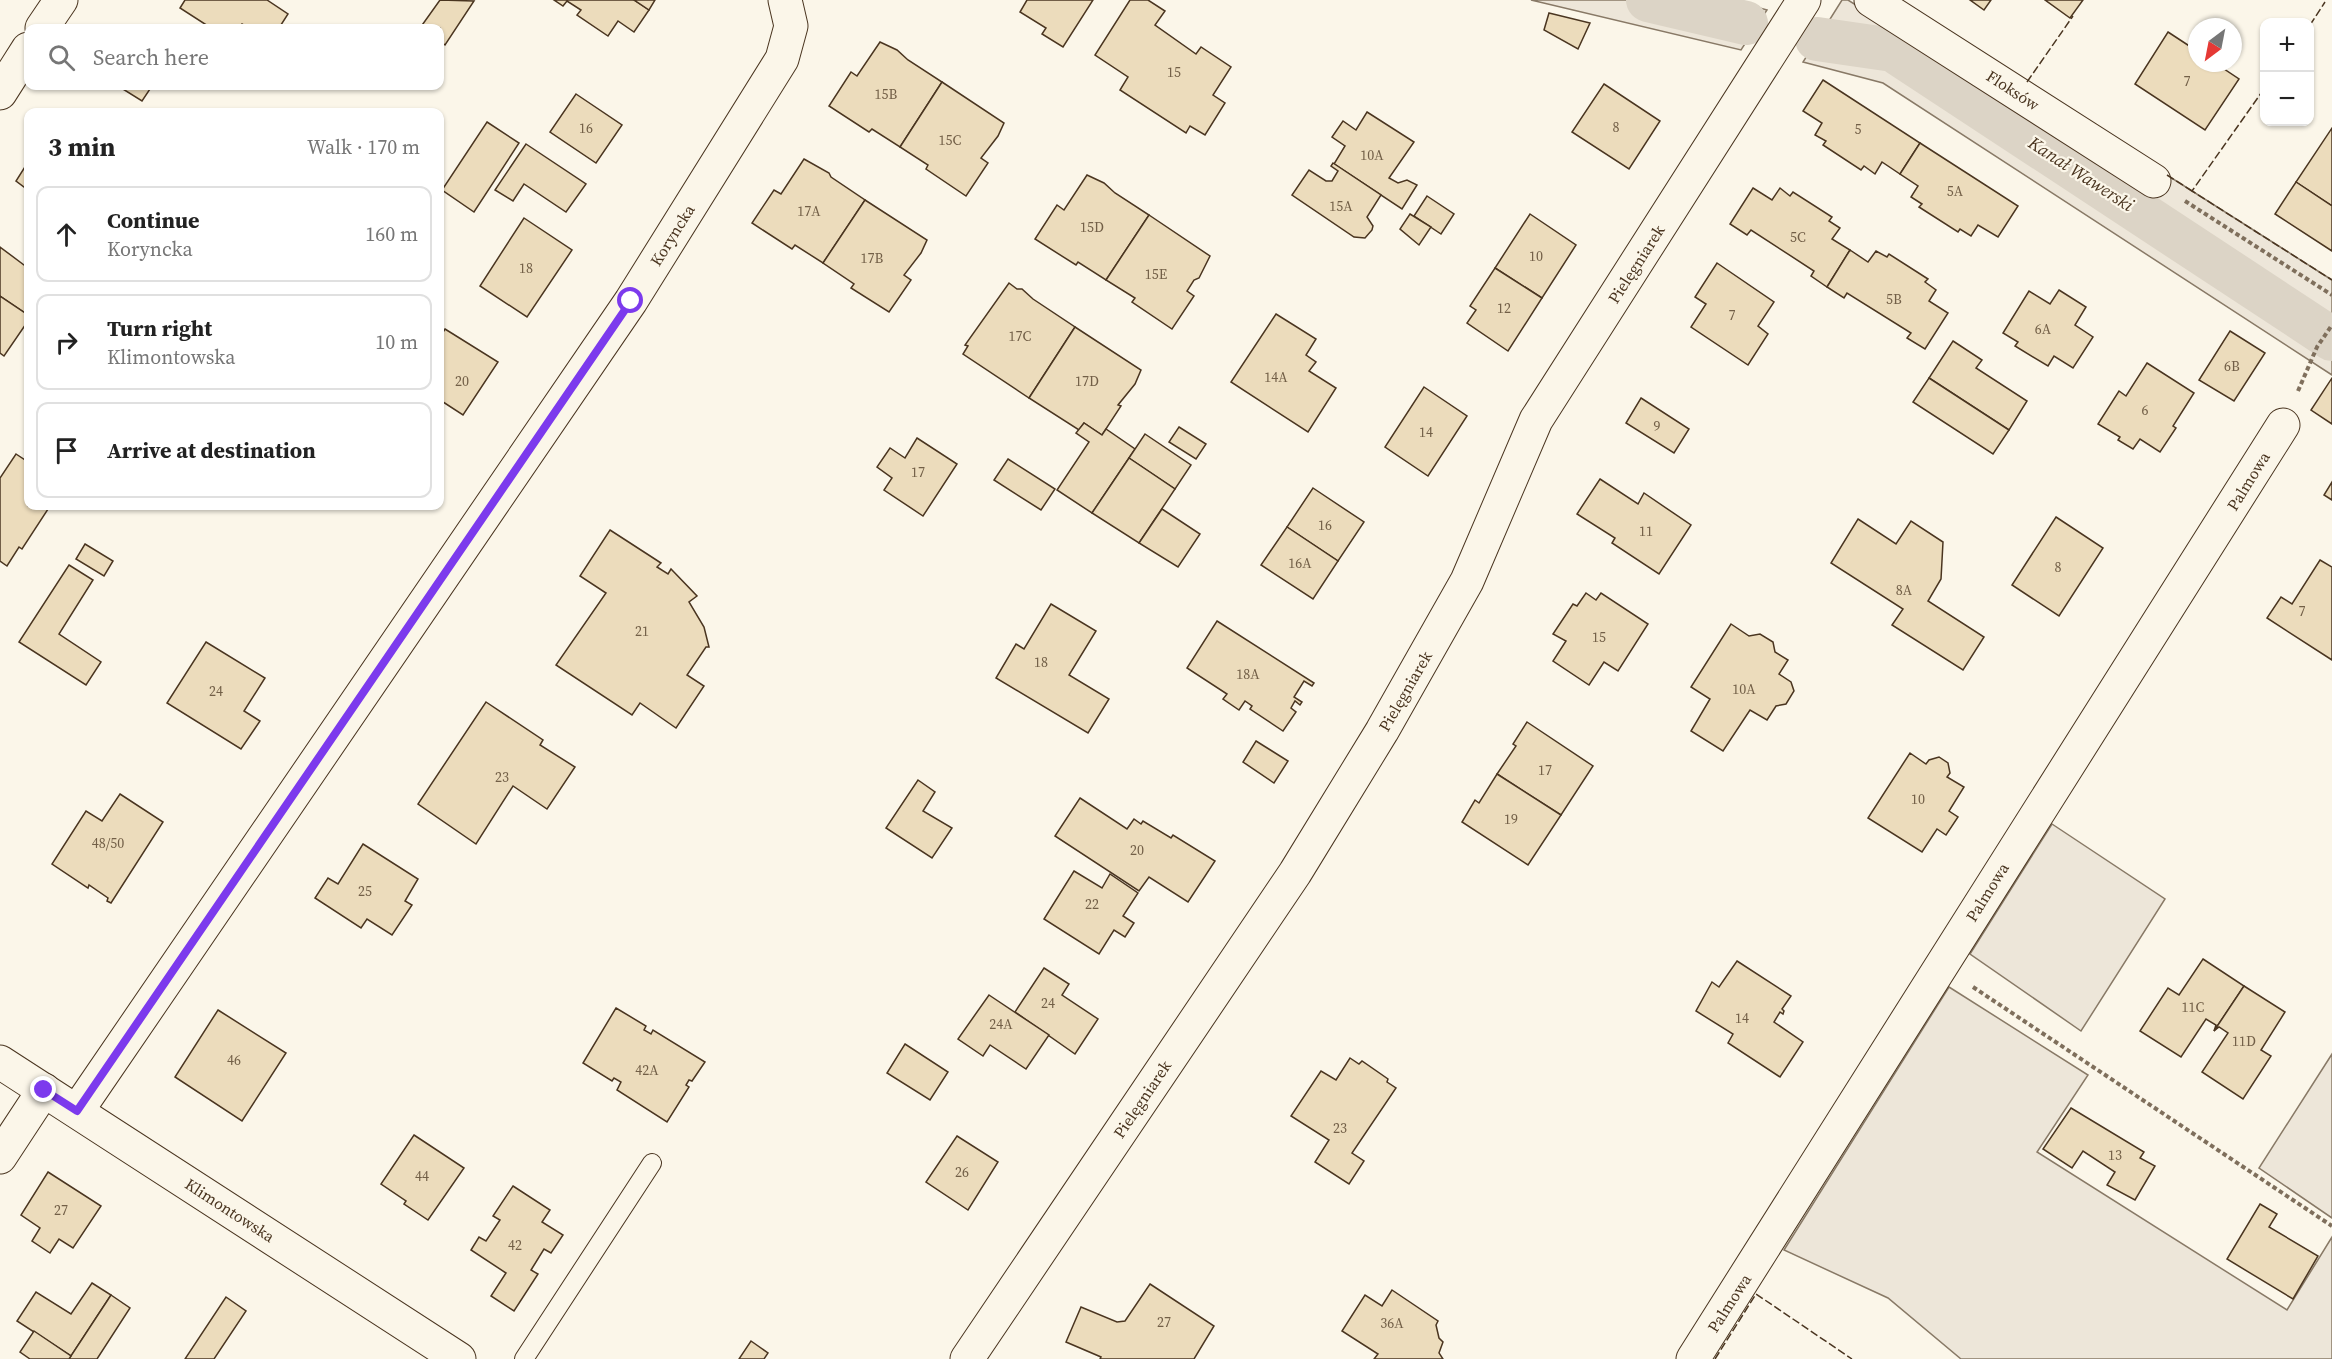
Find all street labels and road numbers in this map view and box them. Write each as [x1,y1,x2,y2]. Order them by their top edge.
street label: Floksów [1982,65,2044,116]
street label: Koryncka [645,199,700,270]
street label: Pielęgniarek [1602,220,1670,308]
street label: Palmowa [2221,447,2275,515]
street label: Pielęgniarek [1373,647,1437,735]
street label: Palmowa [1960,858,2014,926]
street label: Pielęgniarek [1108,1056,1176,1142]
street label: Klimontowska [181,1173,280,1248]
street label: Palmowa [1702,1269,1757,1337]

